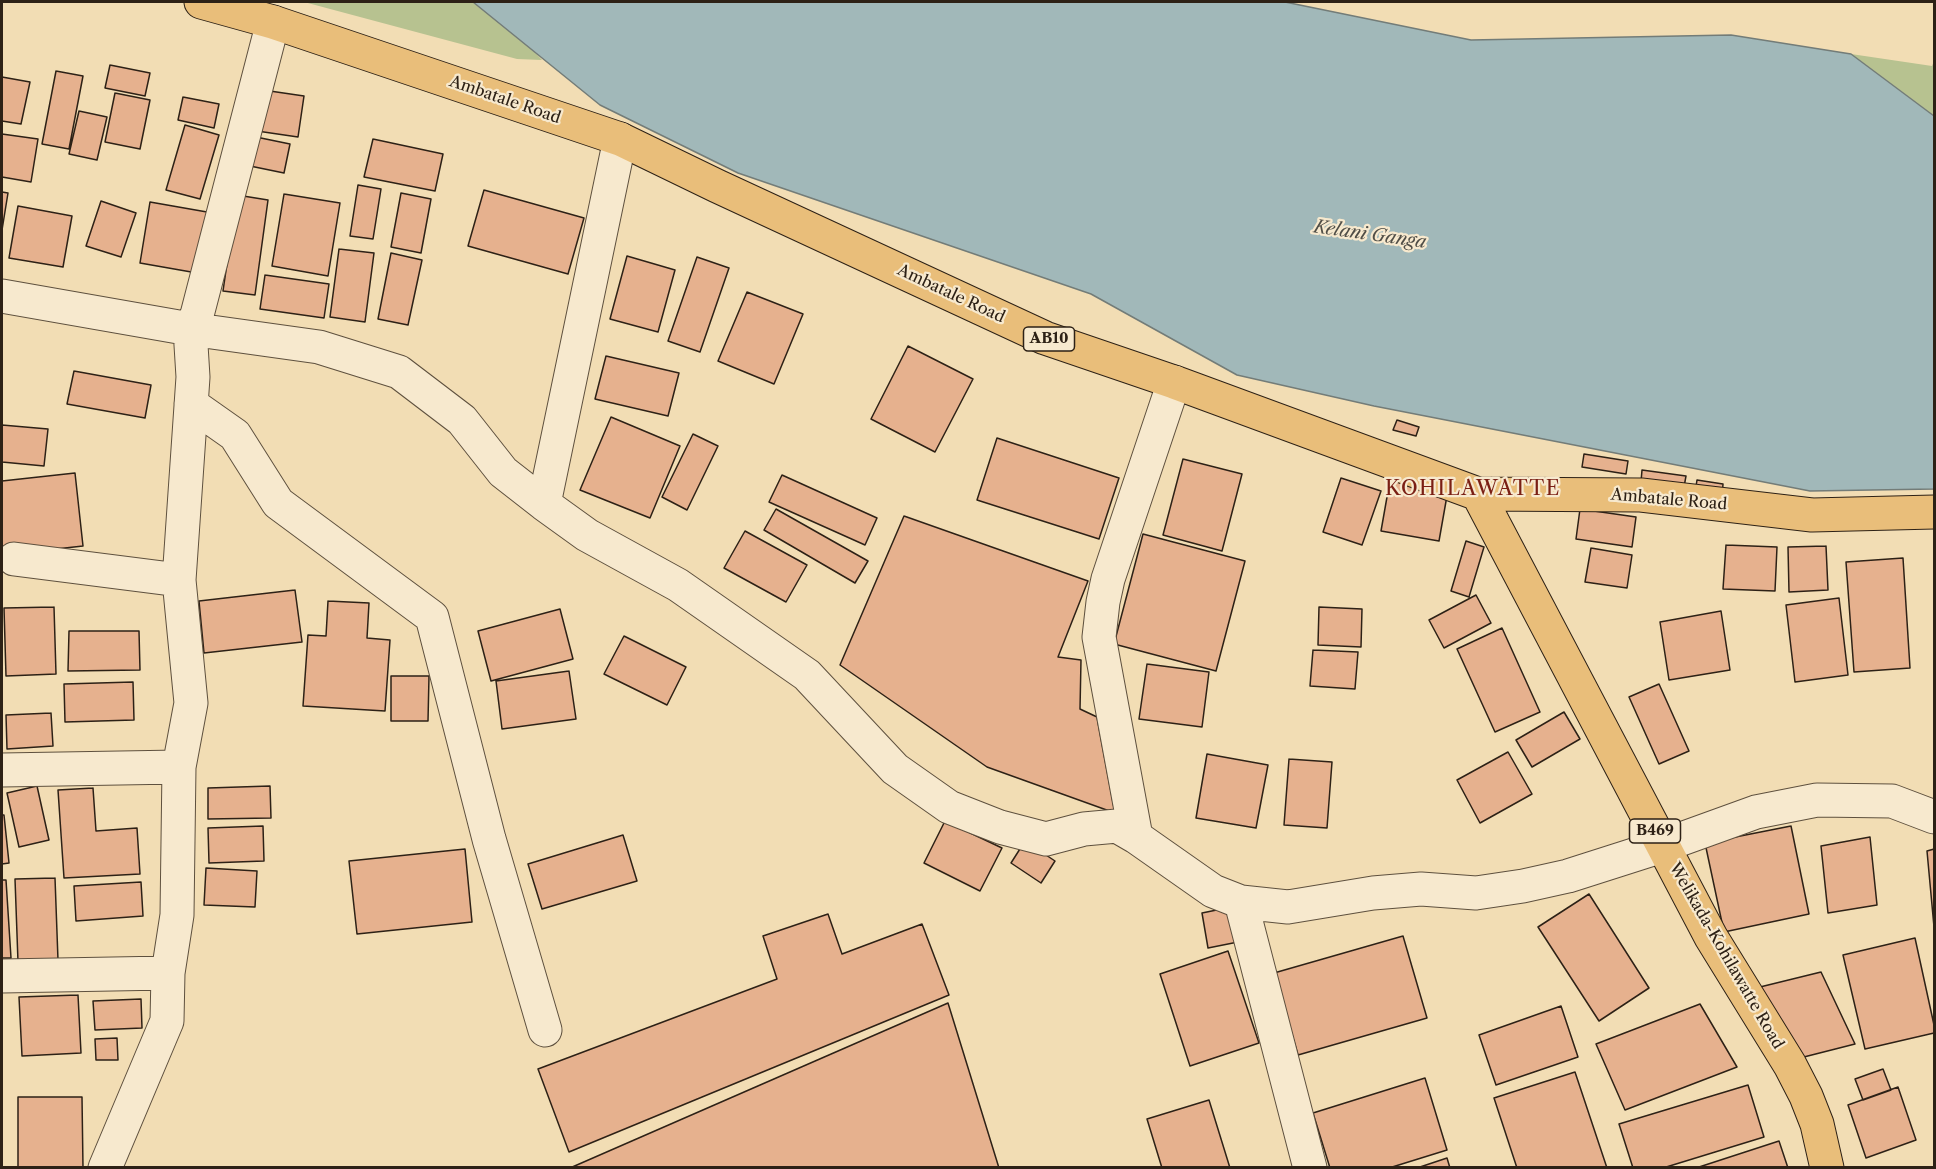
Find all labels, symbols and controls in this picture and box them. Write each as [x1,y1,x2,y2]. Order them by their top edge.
street label: Ambatale Road [447,72,563,128]
water label: Kelani Ganga [1312,216,1428,254]
street label: Ambatale Road [894,261,1008,327]
road number: AB10 [1024,327,1074,351]
district label: KOHILAWATTE [1385,477,1561,501]
street label: Ambatale Road [1610,485,1728,515]
road number: B469 [1630,819,1680,843]
street label: Welikada-Kohilawatte Road [1665,859,1787,1053]

